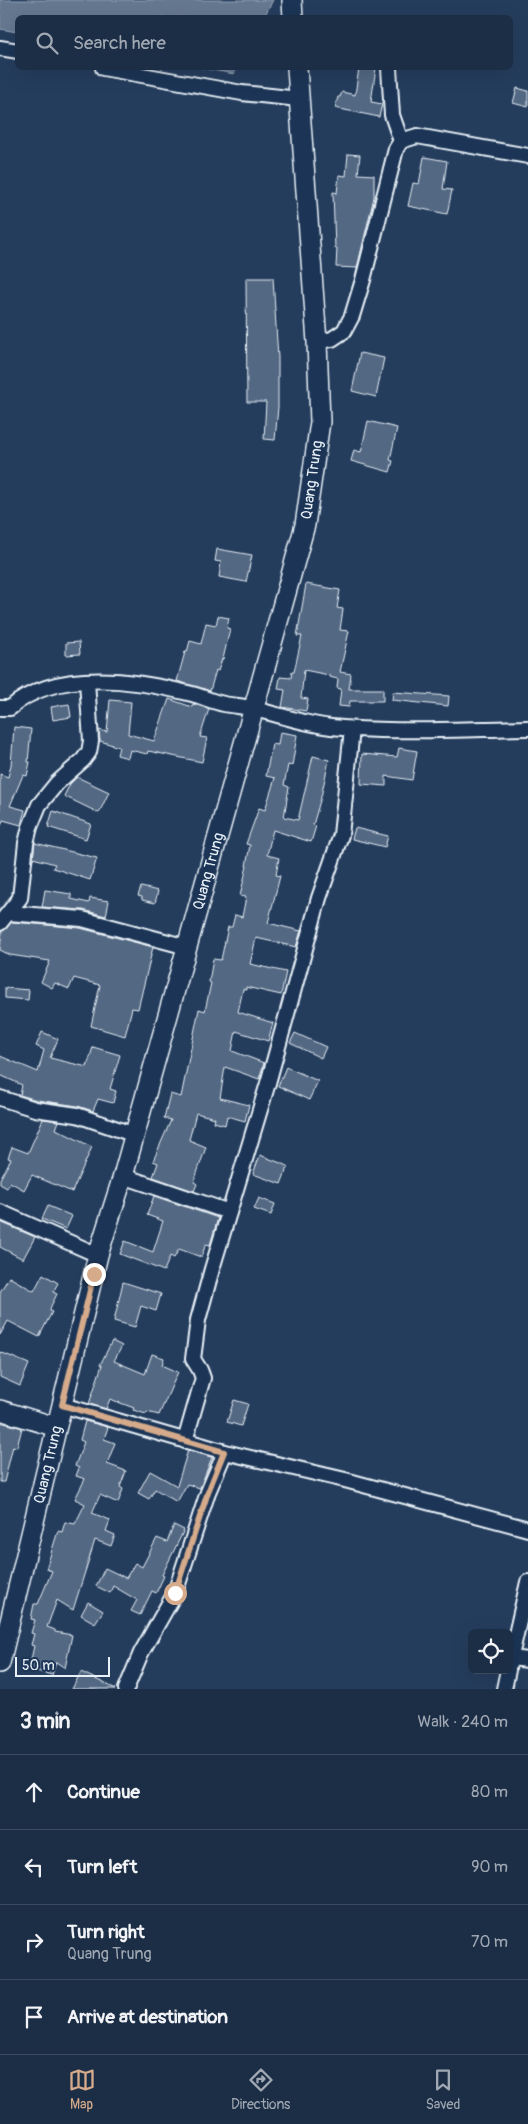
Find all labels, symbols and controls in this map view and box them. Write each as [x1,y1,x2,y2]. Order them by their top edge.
search box [15,15,513,70]
icon: search [33,29,61,57]
text: Search here [73,31,166,55]
street label: Quang Trung [296,439,327,521]
street label: Quang Trung [188,830,228,912]
route end [83,1263,106,1286]
street label: Quang Trung [29,1424,66,1505]
route start [164,1582,187,1605]
map controls [468,1629,513,1674]
button: locate [468,1629,513,1674]
scale bar [15,1654,110,1677]
text: 50 m [22,1657,55,1674]
text: 3 min [20,1708,70,1735]
text: Walk · 240 m [417,1712,508,1732]
icon: ahead [20,1778,48,1806]
text: Continue [67,1780,140,1804]
text: 80 m [471,1782,508,1802]
icon: left [20,1853,48,1881]
text: Turn left [67,1855,137,1879]
text: 90 m [471,1857,508,1877]
text: Turn right [67,1920,145,1944]
icon: right [20,1928,48,1956]
text: 70 m [471,1932,508,1952]
text: Quang Trung [67,1944,152,1964]
icon: arrive [20,2003,48,2031]
text: Arrive at destination [67,2005,228,2029]
tab: Map [68,2066,96,2113]
tab: Directions [231,2066,290,2113]
tab: Saved [426,2066,460,2113]

